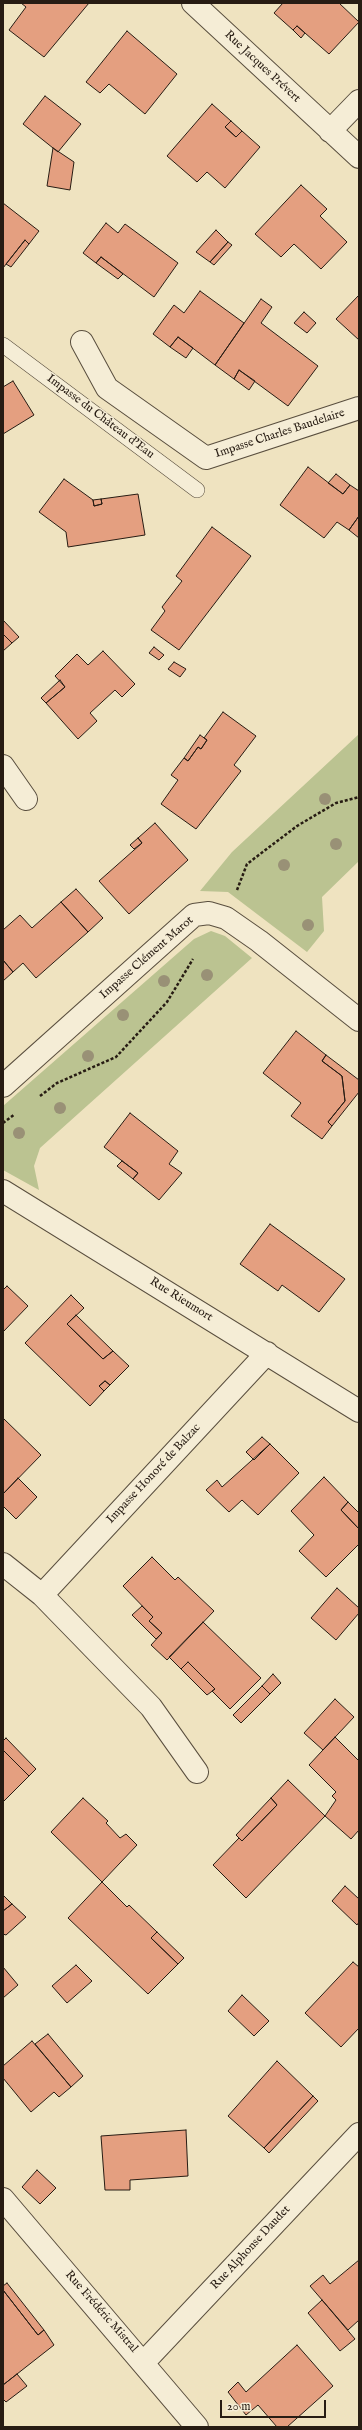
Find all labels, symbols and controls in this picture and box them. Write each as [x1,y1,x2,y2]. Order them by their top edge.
street label: Rue Jacques Prévert [221,28,303,106]
street label: Impasse du Château d'Eau [43,372,157,462]
street label: Impasse Charles Baudelaire [213,406,347,462]
street label: Impasse Clément Marot [97,913,197,1003]
street label: Rue Rieumort [147,1275,215,1325]
street label: Impasse Honoré de Balzac [104,1421,204,1527]
street label: Rue Alphonse Daudet [208,2203,294,2293]
street label: Rue Frédéric Mistral [62,2268,140,2356]
scale bar [222,2392,328,2418]
text: 20 m [227,2399,250,2414]

